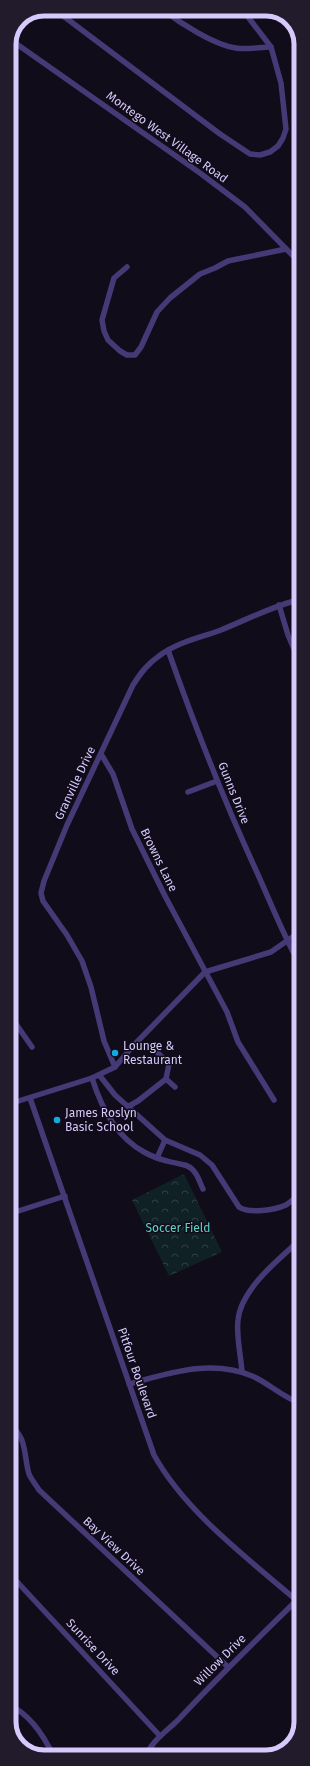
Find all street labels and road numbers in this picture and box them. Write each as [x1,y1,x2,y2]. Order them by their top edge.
street label: Montego West Village Road [104,88,230,186]
street label: Granville Drive [52,744,98,822]
street label: Gunns Drive [215,760,253,826]
street label: Browns Lane [138,826,180,894]
street label: Pitfour Boulevard [115,1326,159,1420]
street label: Bay View Drive [80,1514,148,1578]
street label: Sunrise Drive [63,1616,123,1678]
street label: Willow Drive [191,1631,249,1689]

